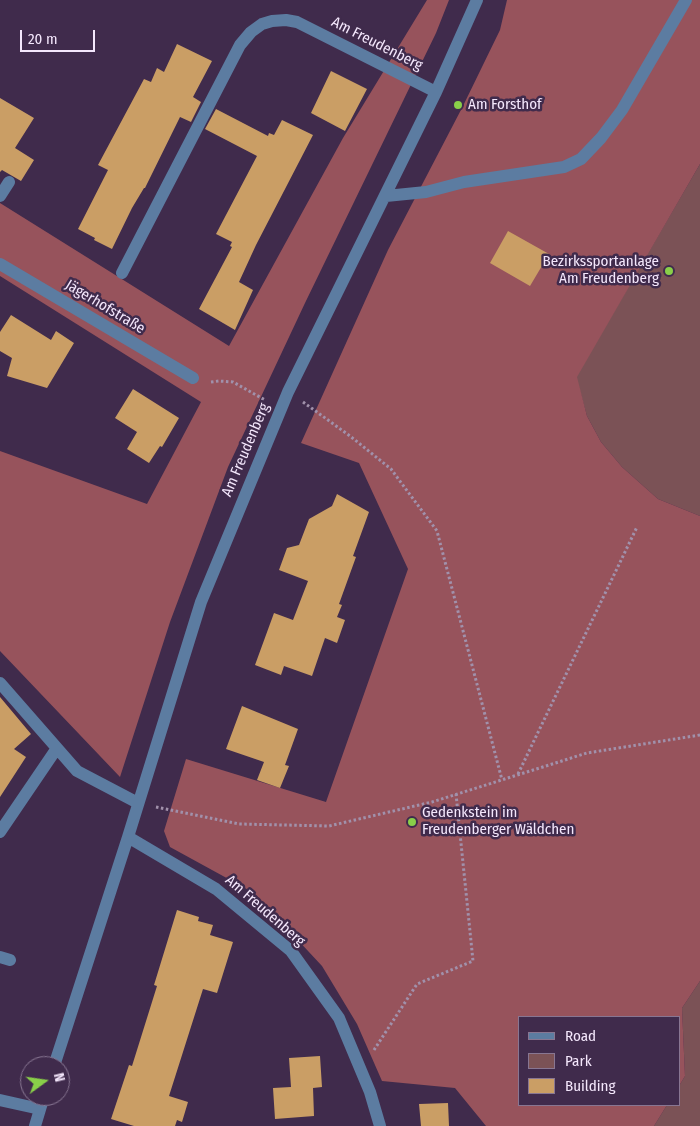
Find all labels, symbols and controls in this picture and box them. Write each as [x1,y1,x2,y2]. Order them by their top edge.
street label: Am Freudenberg [328,13,426,75]
scale bar [22,20,98,52]
text: 20 m [28,30,58,48]
place label: Am Forsthof [468,96,542,114]
marker: Am Forsthof [452,99,464,111]
place label: Bezirkssportanlage Am Freudenberg [543,253,659,288]
marker: Bezirkssportanlage Am Freudenberg [663,265,675,277]
street label: Jägerhofstraße [62,276,148,338]
street label: Am Freudenberg [218,401,274,499]
place label: Gedenkstein im Freudenberger Wäldchen [422,804,574,839]
marker: Gedenkstein im Freudenberger Wäldchen [406,816,418,828]
street label: Am Freudenberg [221,871,309,951]
legend [518,1016,680,1106]
text: Road [565,1027,596,1045]
text: Park [565,1052,592,1070]
north arrow [20,1056,70,1106]
text: N [50,1071,68,1084]
text: Building [565,1077,616,1095]

